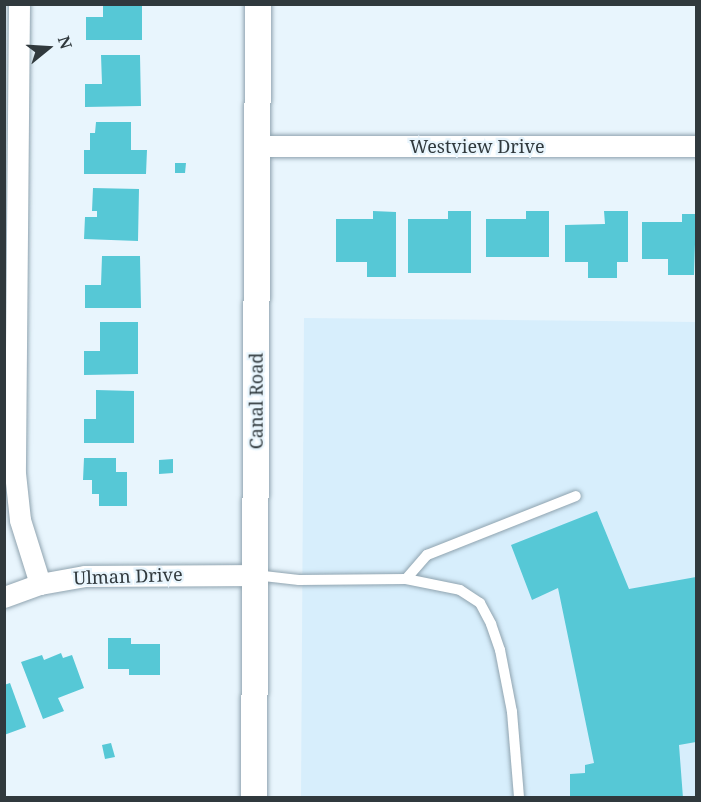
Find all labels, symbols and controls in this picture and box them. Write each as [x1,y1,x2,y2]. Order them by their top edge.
north arrow [18,18,78,78]
text: N [53,33,78,52]
street label: Westview Drive [409,135,545,157]
street label: Canal Road [245,353,267,449]
street label: Ulman Drive [73,563,183,589]

